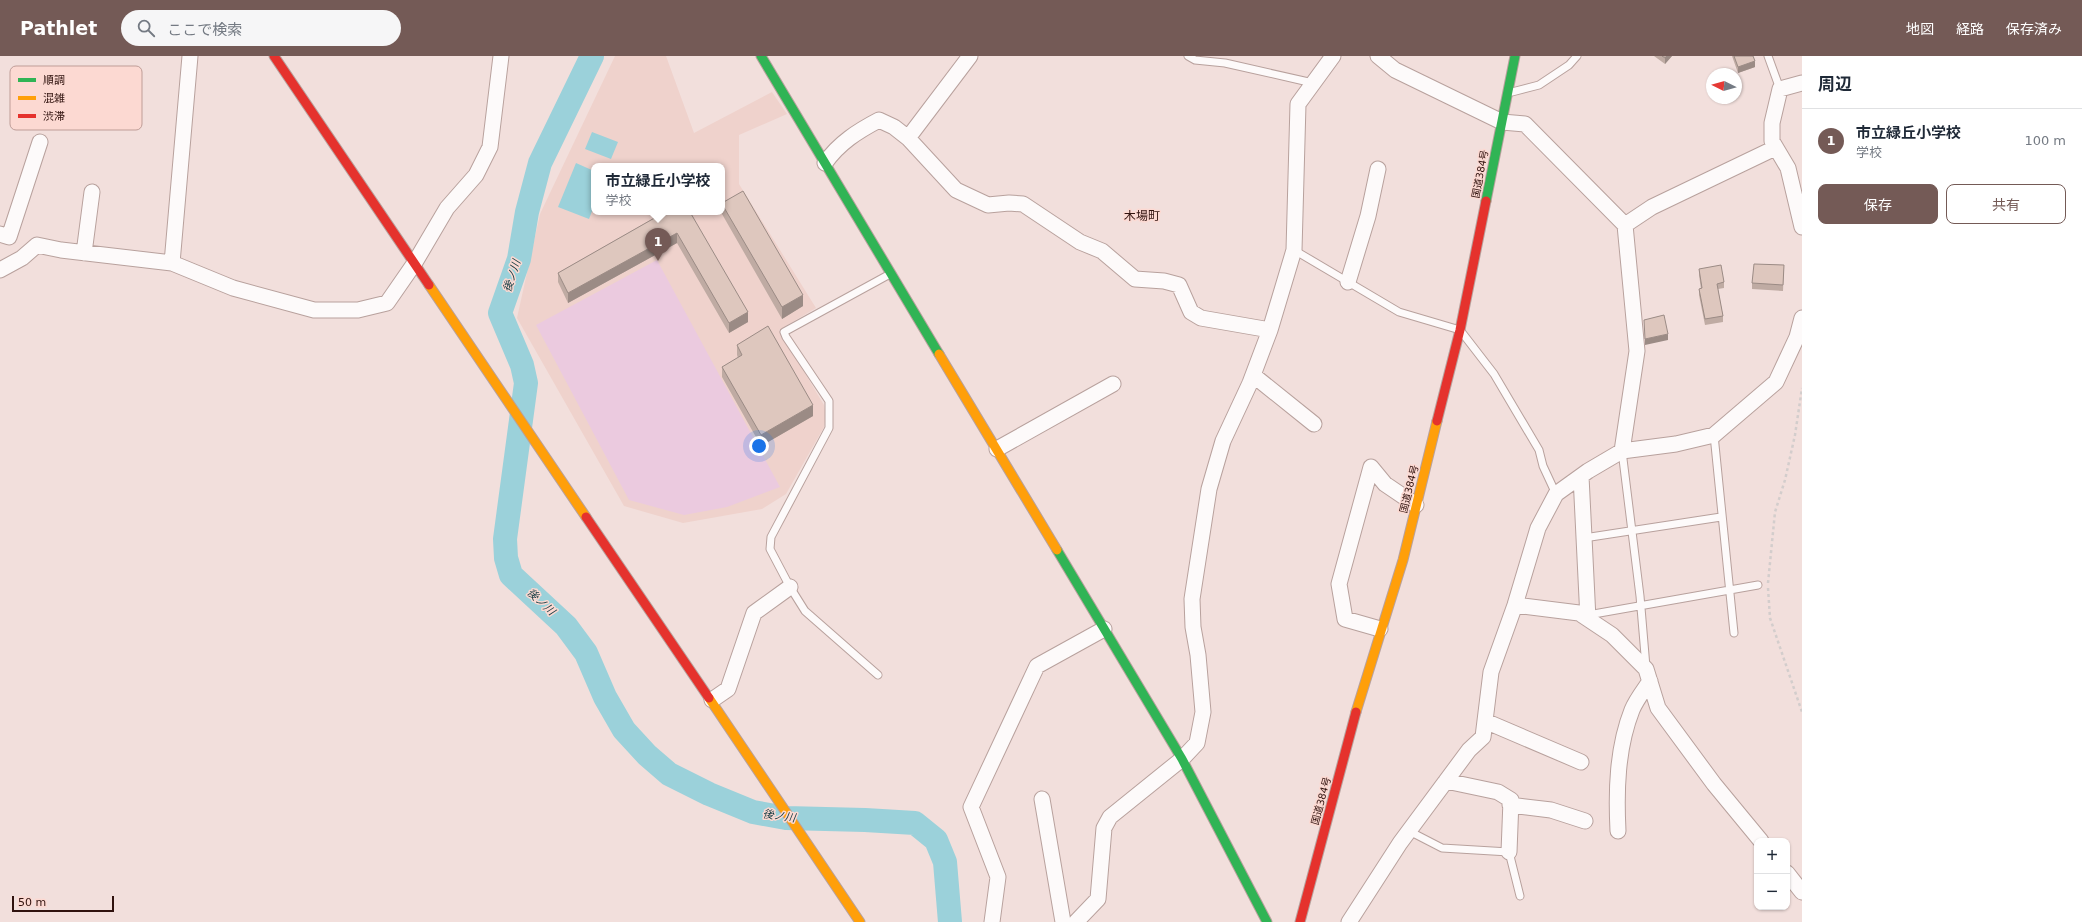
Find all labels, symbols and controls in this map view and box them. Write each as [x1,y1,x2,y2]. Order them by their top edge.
search box [121,10,401,46]
text: Pathlet [20,17,97,39]
icon: search [135,17,157,39]
text: ここで検索 [167,21,242,39]
text: 地図 [1906,21,1934,37]
text: 経路 [1956,21,1984,37]
text: 保存済み [2006,21,2062,37]
legend [10,66,142,130]
north arrow [1706,68,1742,104]
text: 順調 [43,74,65,87]
text: 周辺 [1818,74,1852,94]
text: 混雑 [43,92,65,105]
text: 渋滞 [43,110,65,123]
text: 市立緑丘小学校 [1856,124,1961,142]
text: 1 [1826,133,1836,148]
text: 100 m [2024,133,2066,148]
text: 学校 [1856,145,1882,160]
street label: 国道384号 [1470,149,1490,199]
popup [591,163,725,215]
text: 市立緑丘小学校 [605,172,711,190]
button: 保存 [1818,184,1938,224]
button: 共有 [1946,184,2066,224]
text: 学校 [605,193,632,208]
district label: 木場町 [1124,209,1160,223]
pin: 1 [645,228,671,261]
water label: 後ノ川 [501,257,524,294]
your location [749,436,769,456]
street label: 国道384号 [1398,464,1420,514]
water label: 後ノ川 [524,586,558,619]
street label: 国道384号 [1309,776,1333,826]
water label: 後ノ川 [762,807,797,825]
map controls [1754,838,1790,910]
button: + [1754,838,1790,874]
button: − [1754,874,1790,910]
scale bar [12,894,114,913]
text: 50 m [18,896,46,909]

